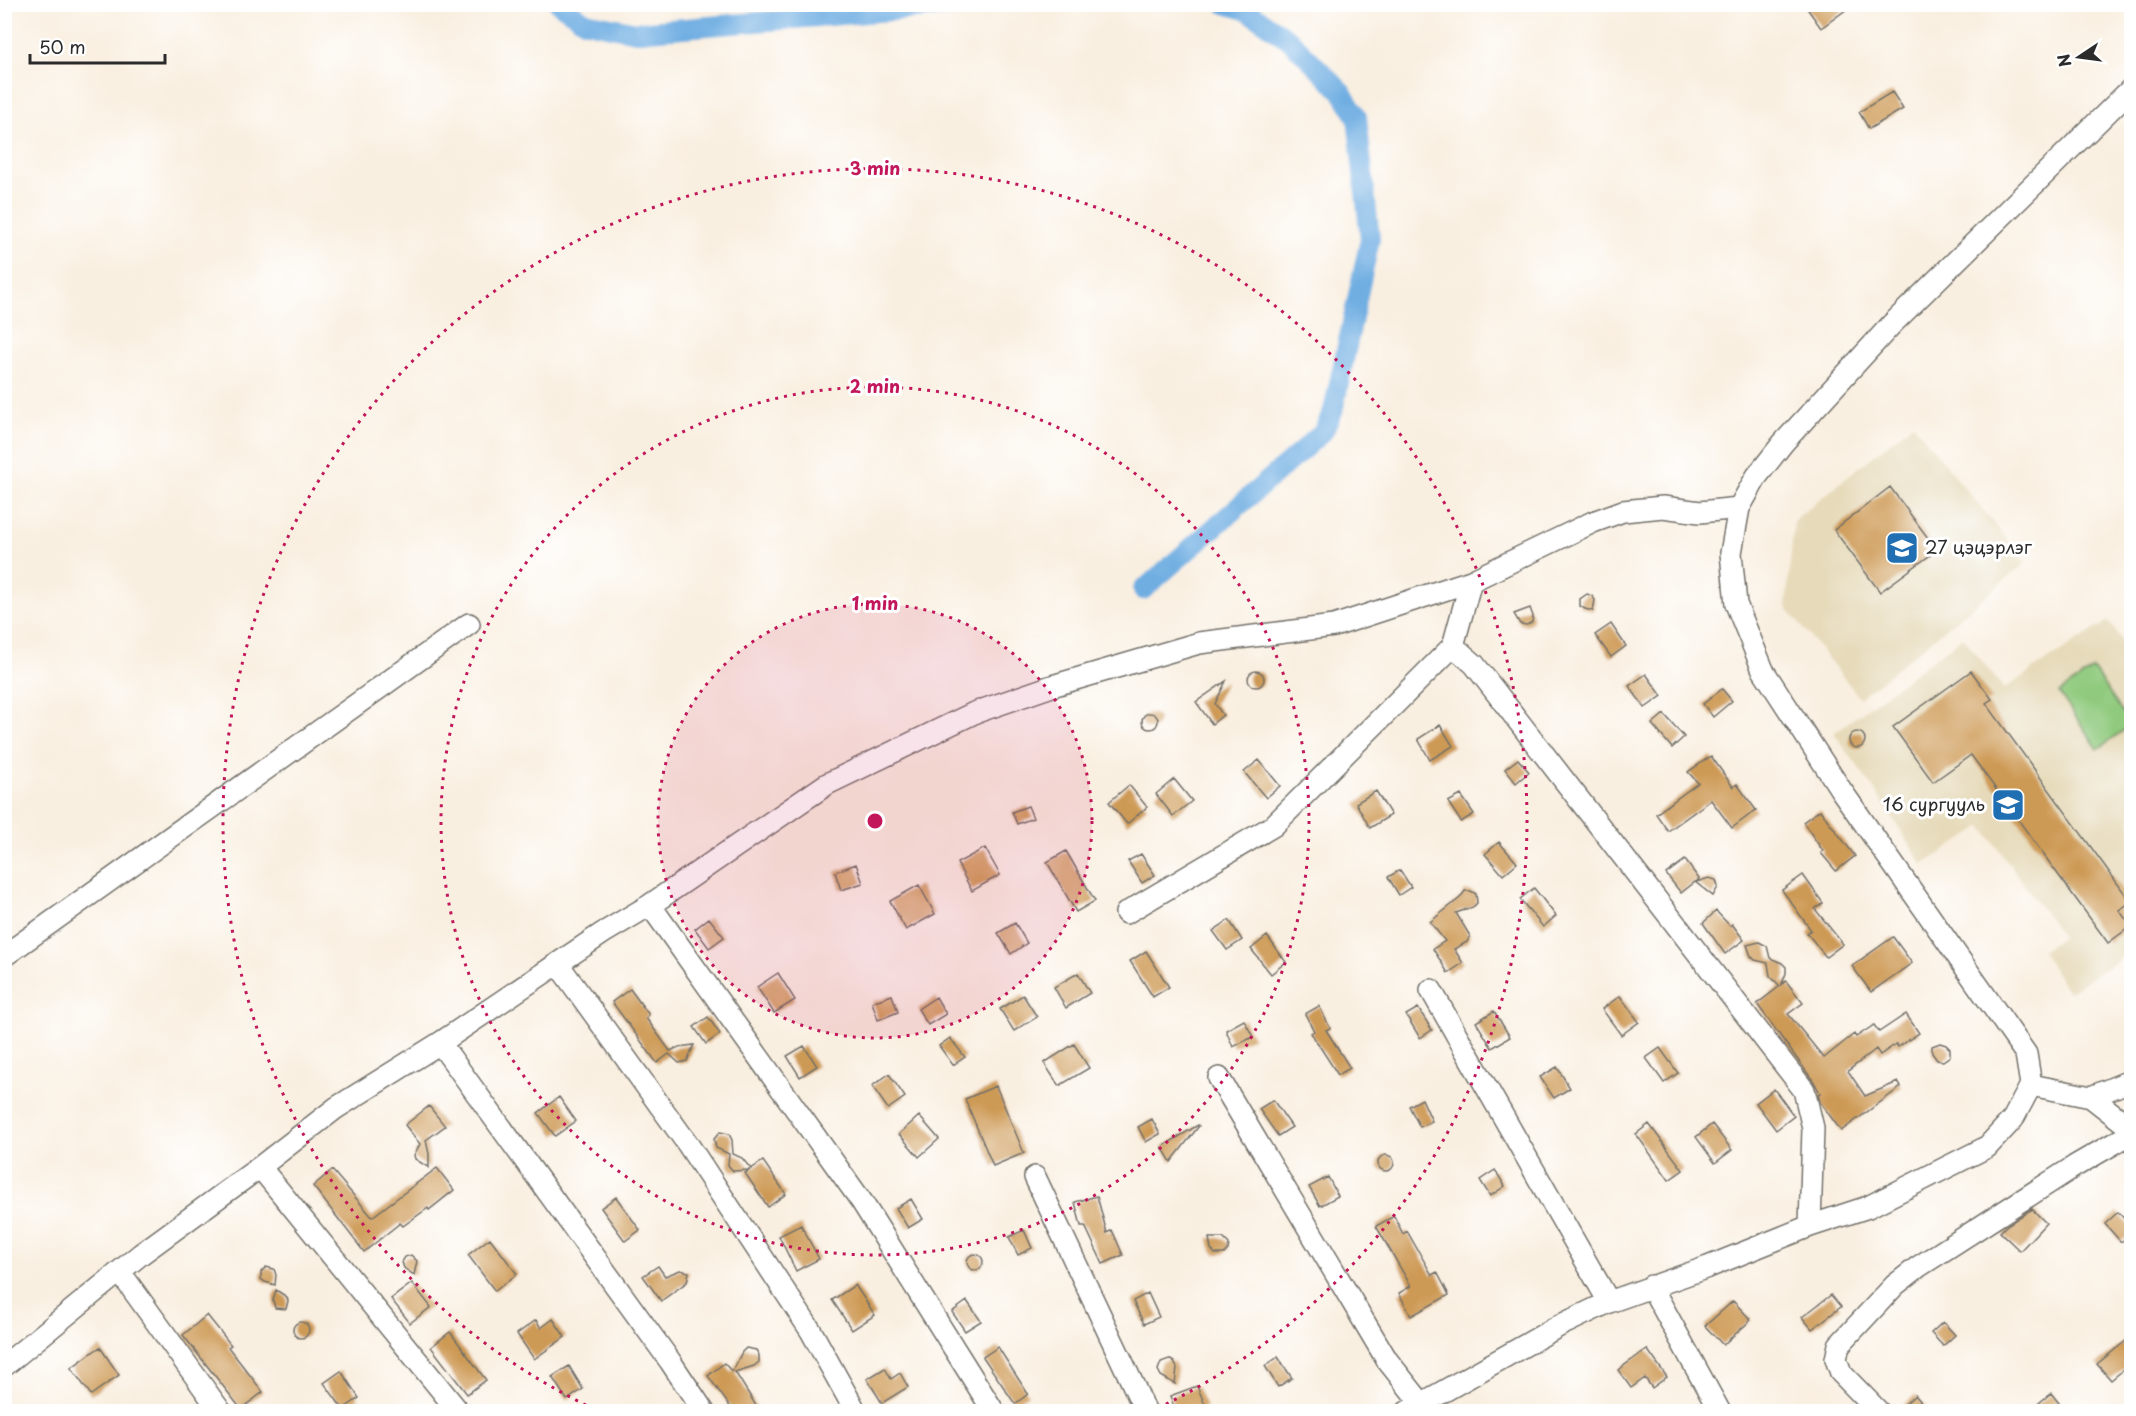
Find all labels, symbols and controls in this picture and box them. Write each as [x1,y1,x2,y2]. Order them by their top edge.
scale bar [30,27,165,65]
north arrow [2049,27,2109,87]
text: 50 m [39,33,86,60]
text: N [2050,52,2077,69]
text: 3 min [850,154,900,181]
text: 2 min [850,372,900,399]
school or university icon: 27 цэцэрлэг [1884,530,1920,566]
place label: 27 цэцэрлэг [1925,533,2033,560]
text: 1 min [852,589,898,616]
school or university icon: 16 сургууль [1990,787,2026,823]
place label: 16 сургууль [1883,790,1985,817]
centre of rings [865,811,885,831]

